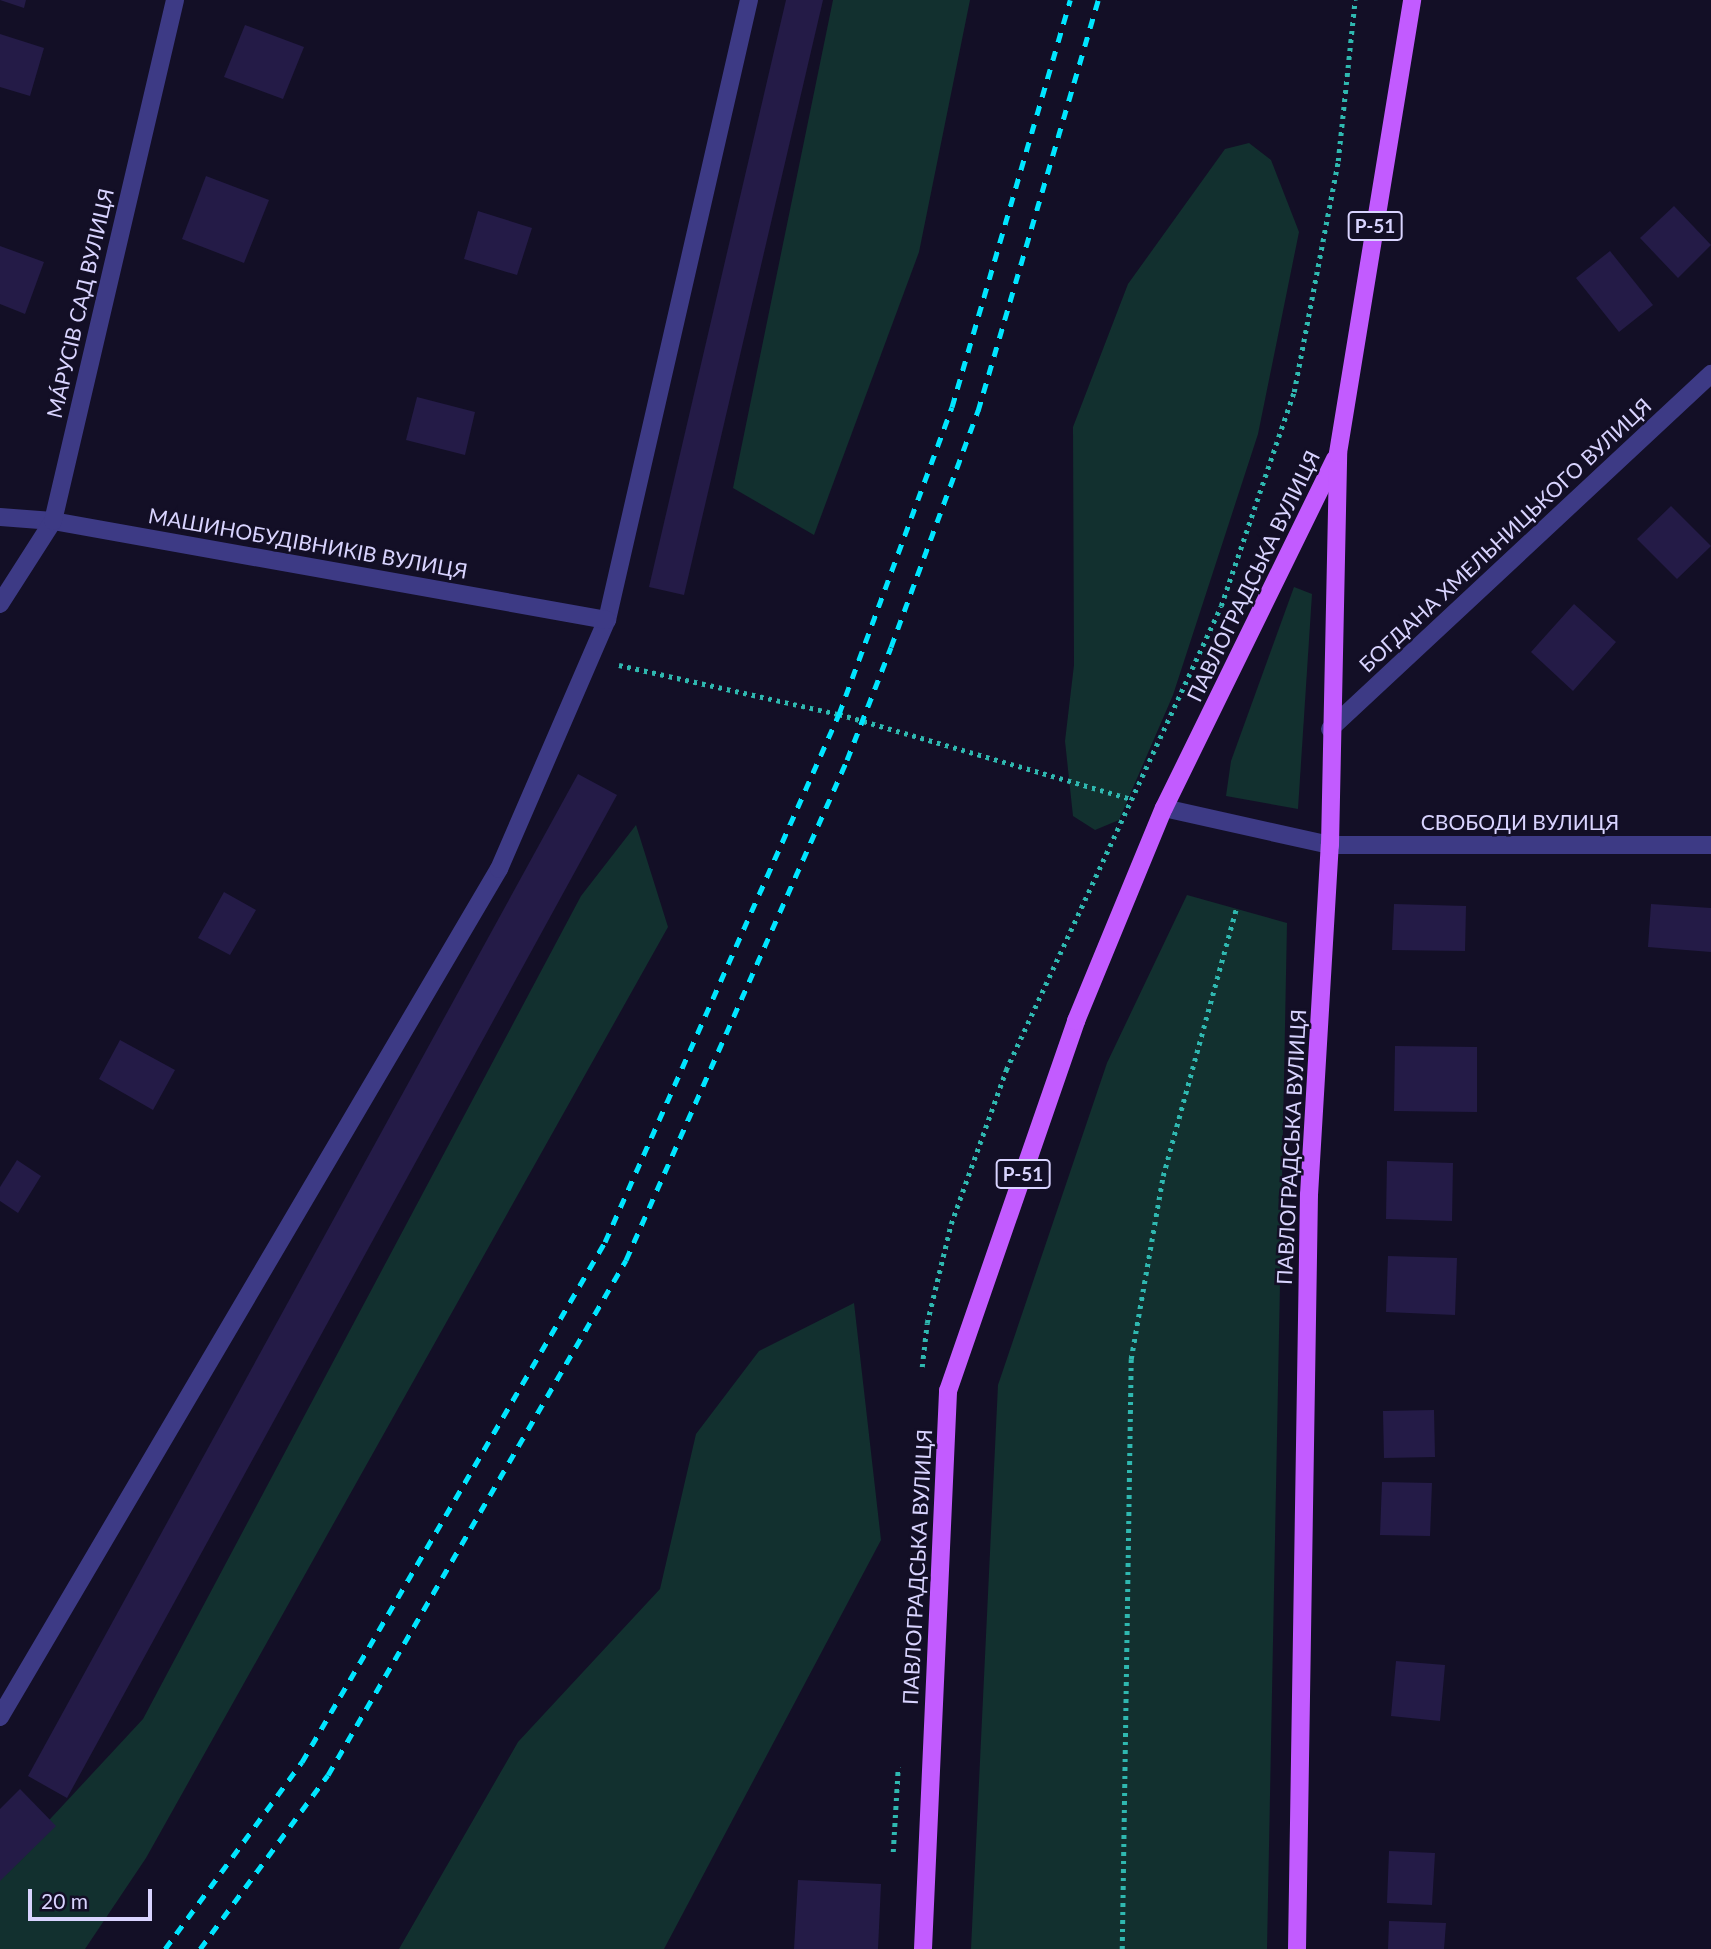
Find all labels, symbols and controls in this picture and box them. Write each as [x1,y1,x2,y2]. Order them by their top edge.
street label: МÁРУСІВ САД ВУЛИЦЯ [41,186,119,420]
road number: Р-51 [1347,210,1403,242]
street label: БОГДАНА ХМЕЛЬНИЦЬКОГО ВУЛИЦЯ [1354,393,1656,677]
street label: ПАВЛОГРАДСЬКА ВУЛИЦЯ [1181,446,1325,706]
street label: МАШИНОБУДІВНИКІВ ВУЛИЦЯ [146,502,470,584]
street label: СВОБОДИ ВУЛИЦЯ [1421,809,1619,835]
street label: ПАВЛОГРАДСЬКА ВУЛИЦЯ [1271,1009,1311,1285]
road number: Р-51 [995,1158,1051,1190]
street label: ПАВЛОГРАДСЬКА ВУЛИЦЯ [897,1429,937,1705]
scale bar [32,1876,156,1920]
text: 20 m [41,1888,88,1913]

